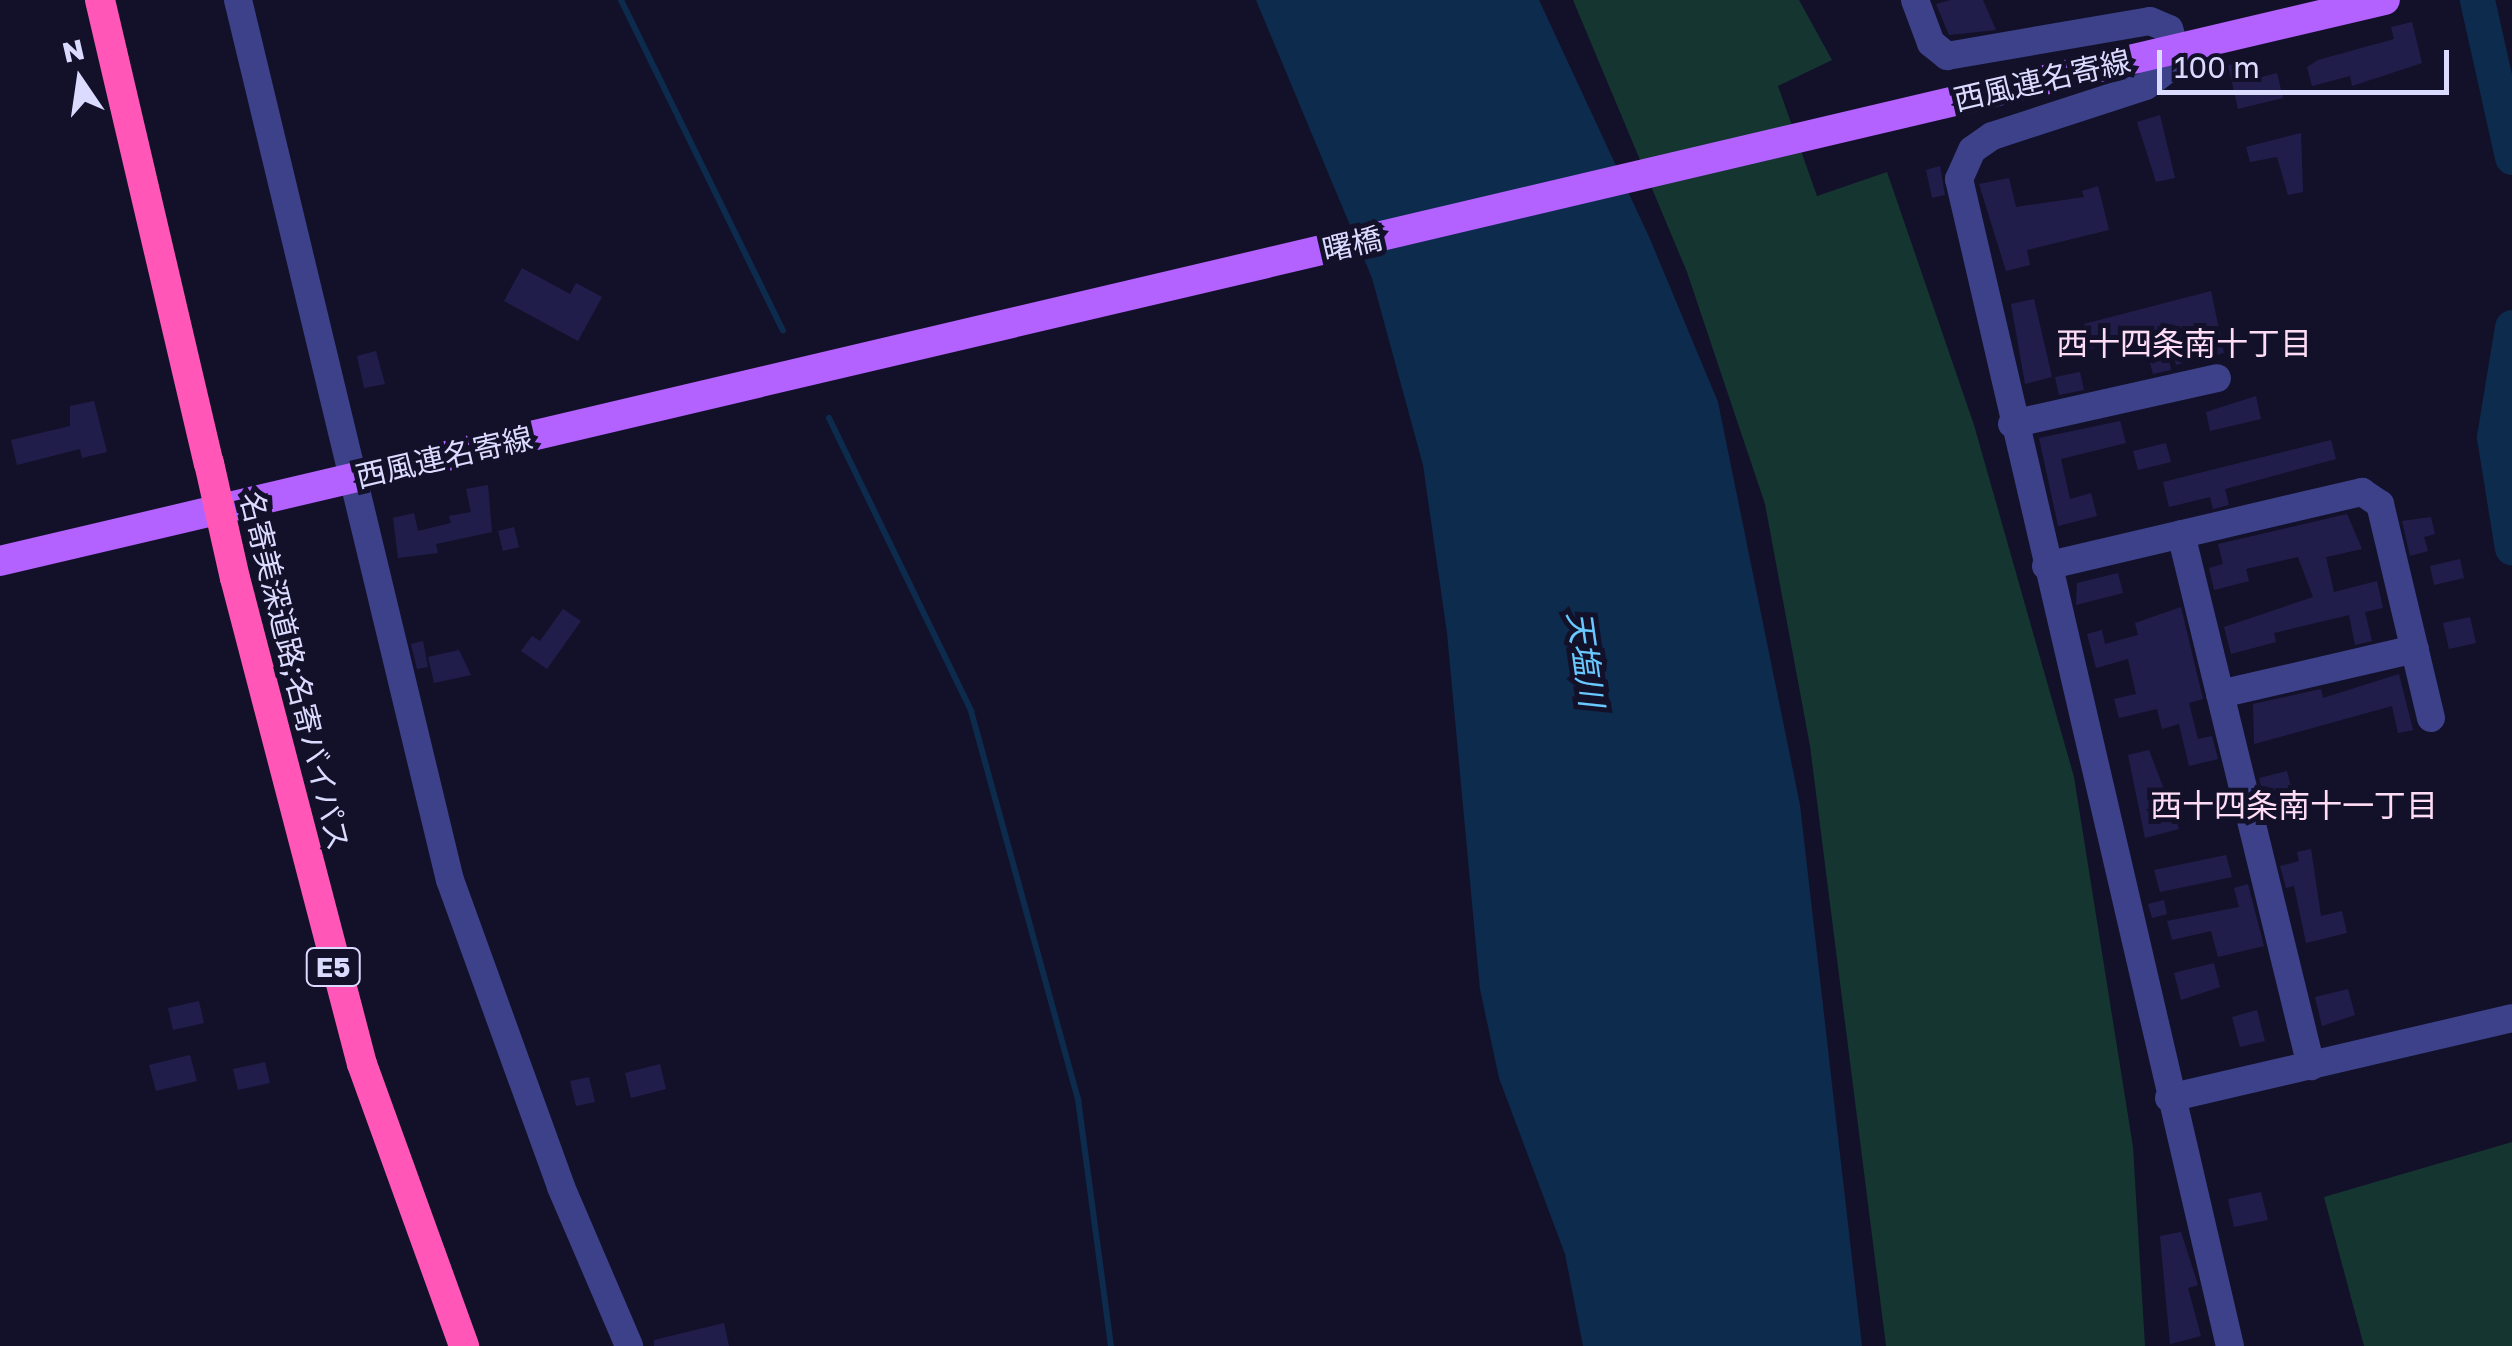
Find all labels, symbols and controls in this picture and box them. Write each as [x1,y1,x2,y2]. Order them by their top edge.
north arrow [30,30,130,130]
scale bar [2162,30,2454,92]
text: N [59,32,87,69]
street label: 西風連名寄線 [1950,42,2134,118]
text: 100 m [2174,49,2260,85]
street label: 曙橋 [1319,220,1385,268]
district label: 西十四条南十丁目 [2056,324,2312,362]
street label: 西風連名寄線 [352,419,536,495]
street label: 名寄美深道路;名寄バイパス [233,488,357,854]
water label: 天塩川 [1560,609,1612,709]
district label: 西十四条南十一丁目 [2150,786,2438,824]
road number: E5 [306,944,360,990]

